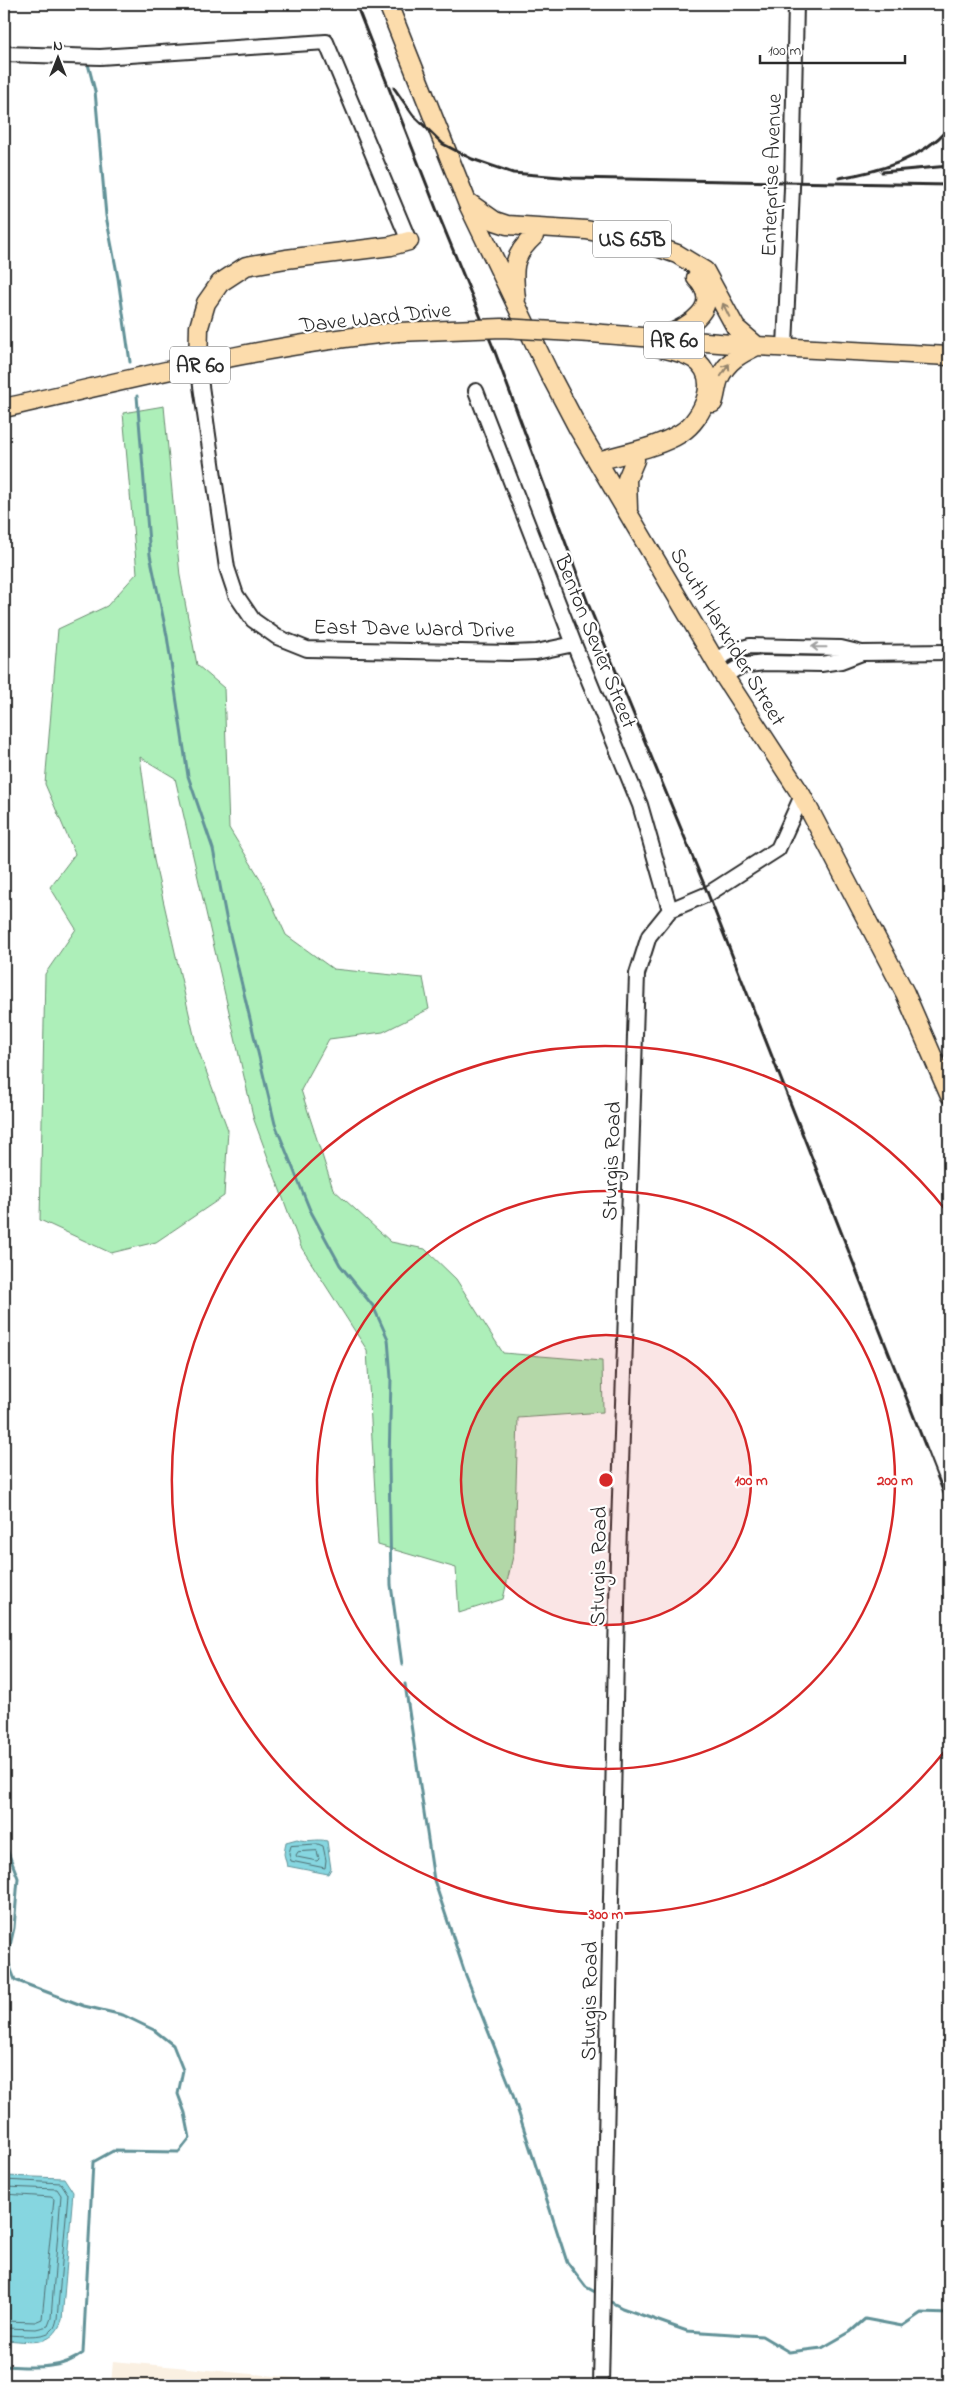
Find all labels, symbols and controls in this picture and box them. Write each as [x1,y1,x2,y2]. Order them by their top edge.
north arrow [32,32,82,82]
scale bar [760,32,906,64]
text: N [53,36,63,57]
text: 100 m [768,40,801,62]
street label: Enterprise Avenue [754,93,792,257]
road number: US 65B [593,220,671,258]
street label: Dave Ward Drive [297,295,453,343]
one-way arrow [720,303,730,318]
road number: AR 60 [644,322,704,358]
road number: AR 60 [170,346,230,384]
one-way arrow [720,363,730,377]
street label: South Harkrider Street [660,542,793,733]
street label: Benton Sevier Street [544,550,644,734]
street label: East Dave Ward Drive [313,612,515,648]
one-way arrow [811,642,827,652]
street label: Sturgis Road [595,1101,632,1221]
text: 100 m [734,1470,768,1492]
text: 200 m [876,1470,913,1492]
centre of rings [597,1471,615,1489]
street label: Sturgis Road [583,1506,618,1626]
text: 300 m [588,1904,624,1926]
street label: Sturgis Road [574,1941,609,2061]

